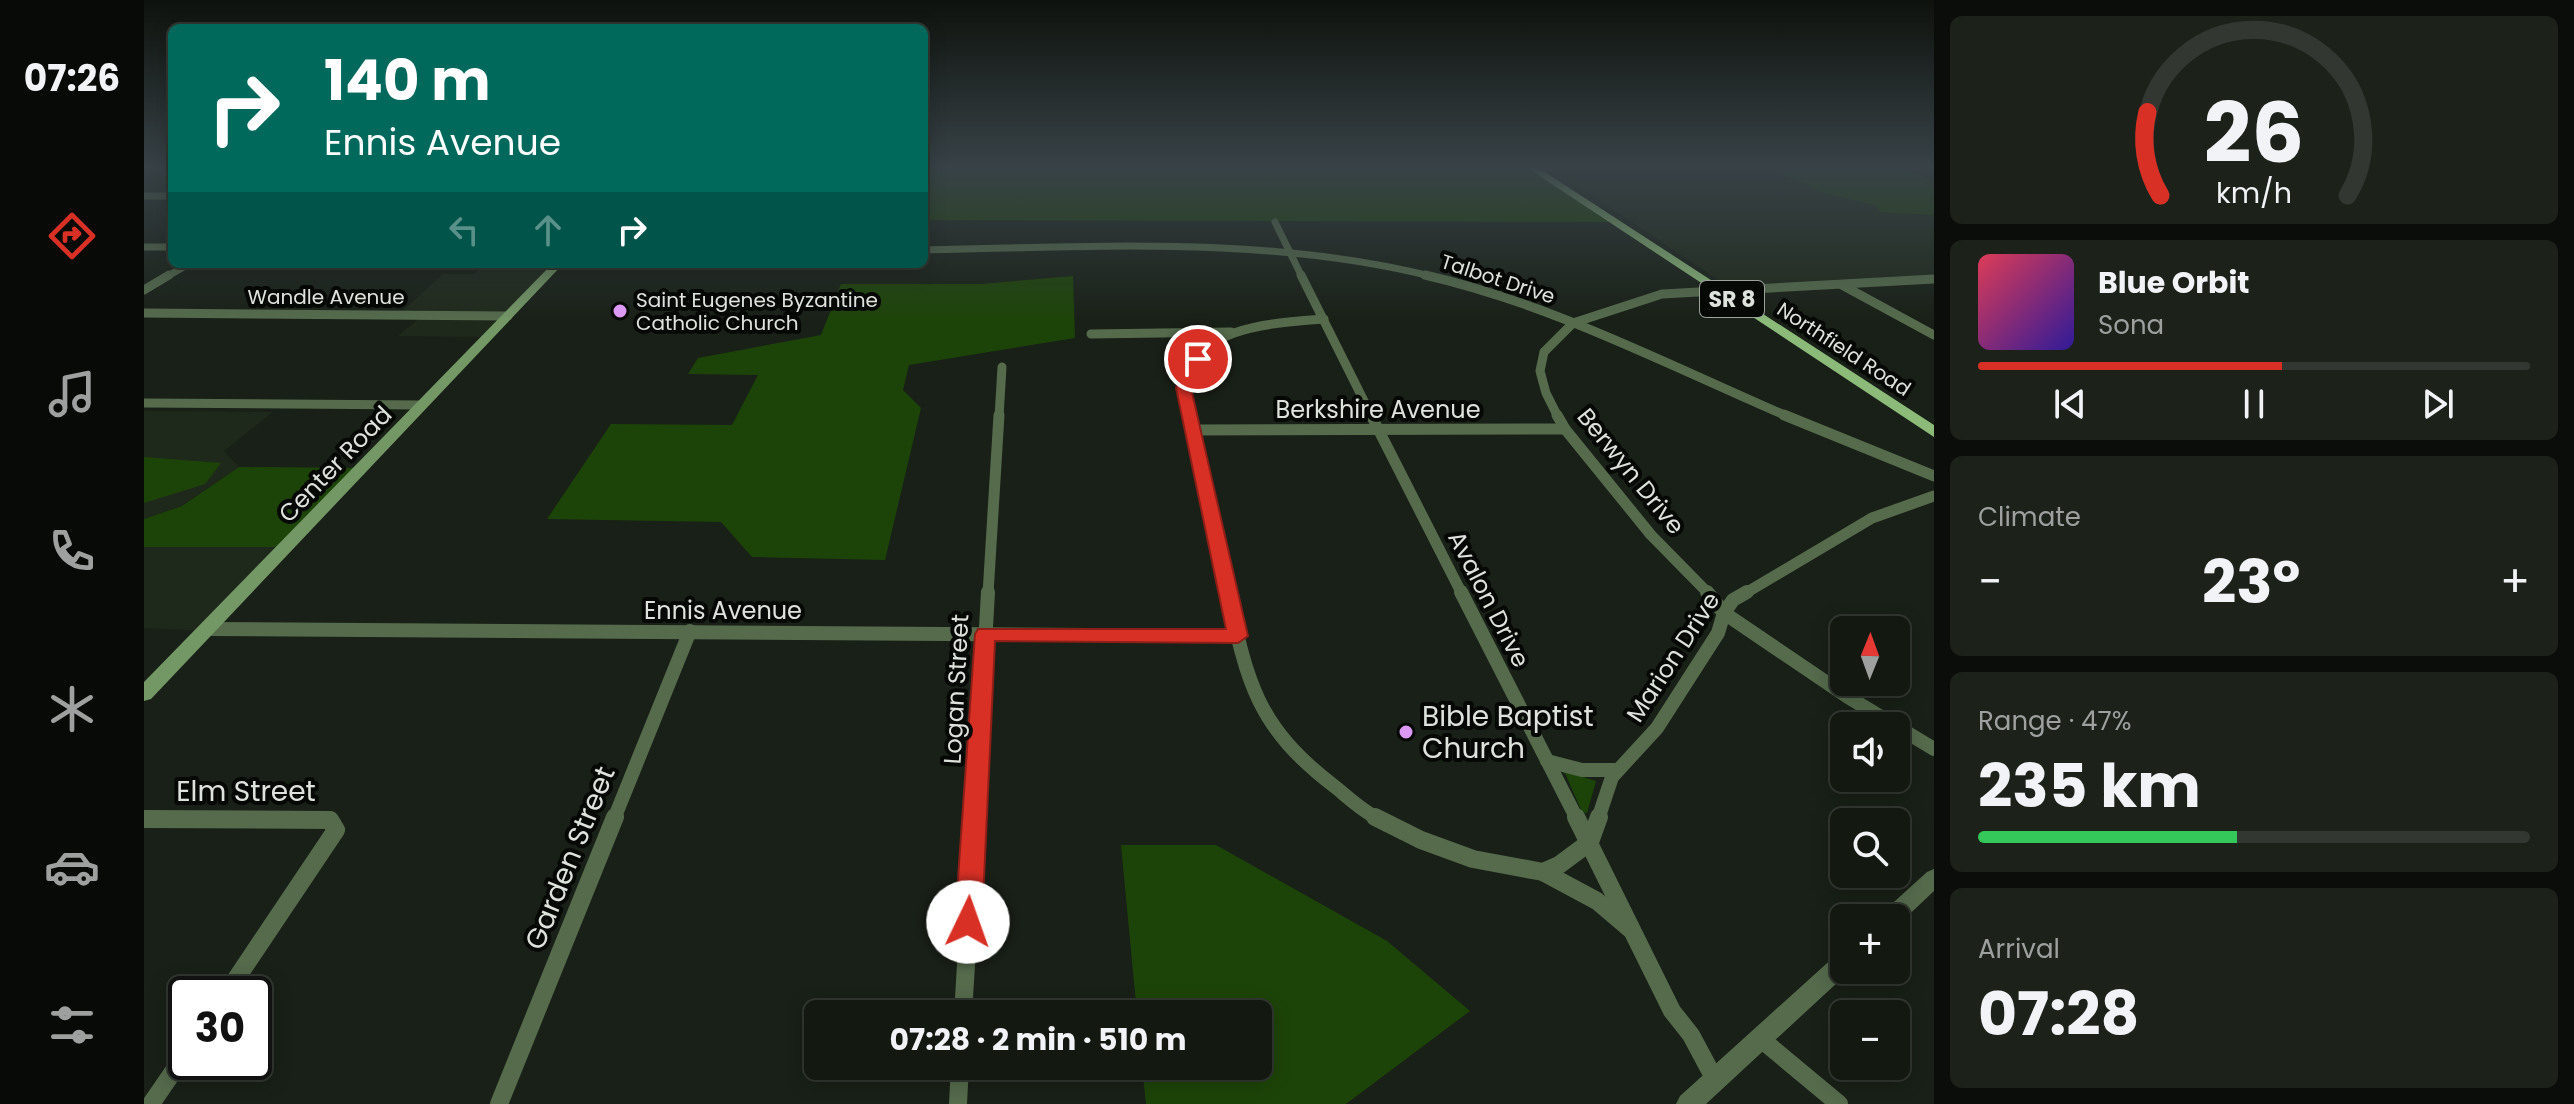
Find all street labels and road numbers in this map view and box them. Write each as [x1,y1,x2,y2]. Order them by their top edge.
street label: Talbot Drive [1437,247,1559,311]
road number: SR 8 [1700,281,1764,317]
street label: Wandle Avenue [247,283,405,311]
street label: Northfield Road [1772,295,1916,403]
street label: Berkshire Avenue [1275,393,1481,426]
street label: Center Road [271,399,399,529]
street label: Berwyn Drive [1570,401,1692,541]
street label: Avalon Drive [1440,525,1538,673]
street label: Marion Drive [1619,586,1727,728]
street label: Ennis Avenue [644,594,802,627]
street label: Logan Street [936,613,976,765]
street label: Garden Street [515,760,625,956]
street label: Elm Street [176,772,316,811]

